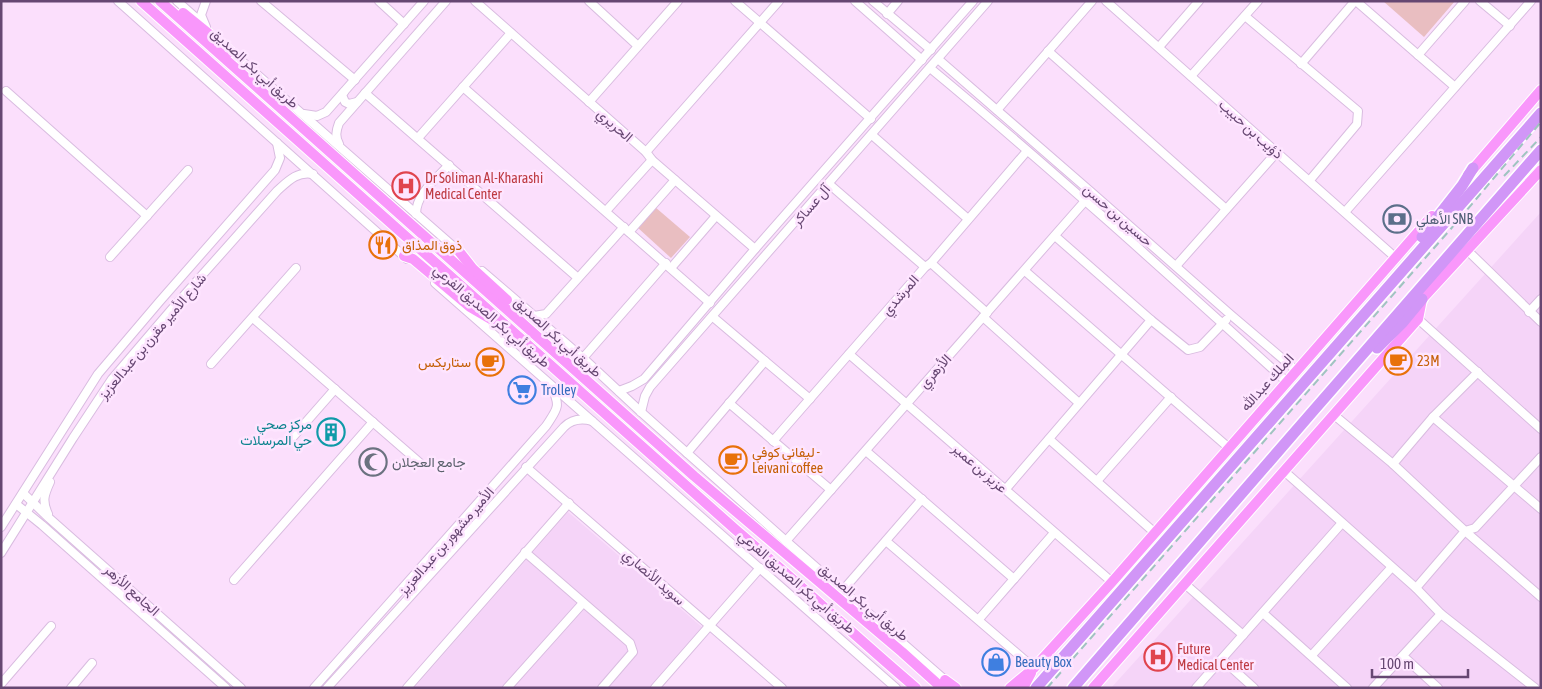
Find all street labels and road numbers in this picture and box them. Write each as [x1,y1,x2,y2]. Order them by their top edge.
street label: طريق أبي بكر الصديق [205,25,302,114]
street label: ذؤيب بن حبيب [1215,96,1287,163]
street label: الحريري [591,105,636,148]
street label: آل عساكر [788,180,836,231]
street label: حسين بن حسن [1080,181,1156,250]
street label: طريق أبي بكر الصديق الفرعي [428,261,553,374]
street label: شارع الأمير مقرن بن عبدالعزيز [94,270,212,405]
street label: المرشدي [878,272,925,321]
street label: طريق أبي بكر الصديق [508,294,605,383]
street label: الملك عبدالله [1237,350,1298,415]
street label: الأزهري [916,351,957,394]
street label: عزيز بن عمير [948,439,1011,497]
street label: الأمير مشهور بن عبدالعزيز [394,484,498,600]
street label: طريق أبي بكر الصديق الفرعي [733,527,858,640]
street label: سويد الأنصاري [617,546,688,611]
street label: طريق أبي بكر الصديق [813,560,912,647]
street label: الجامع الأزهر [99,561,163,621]

